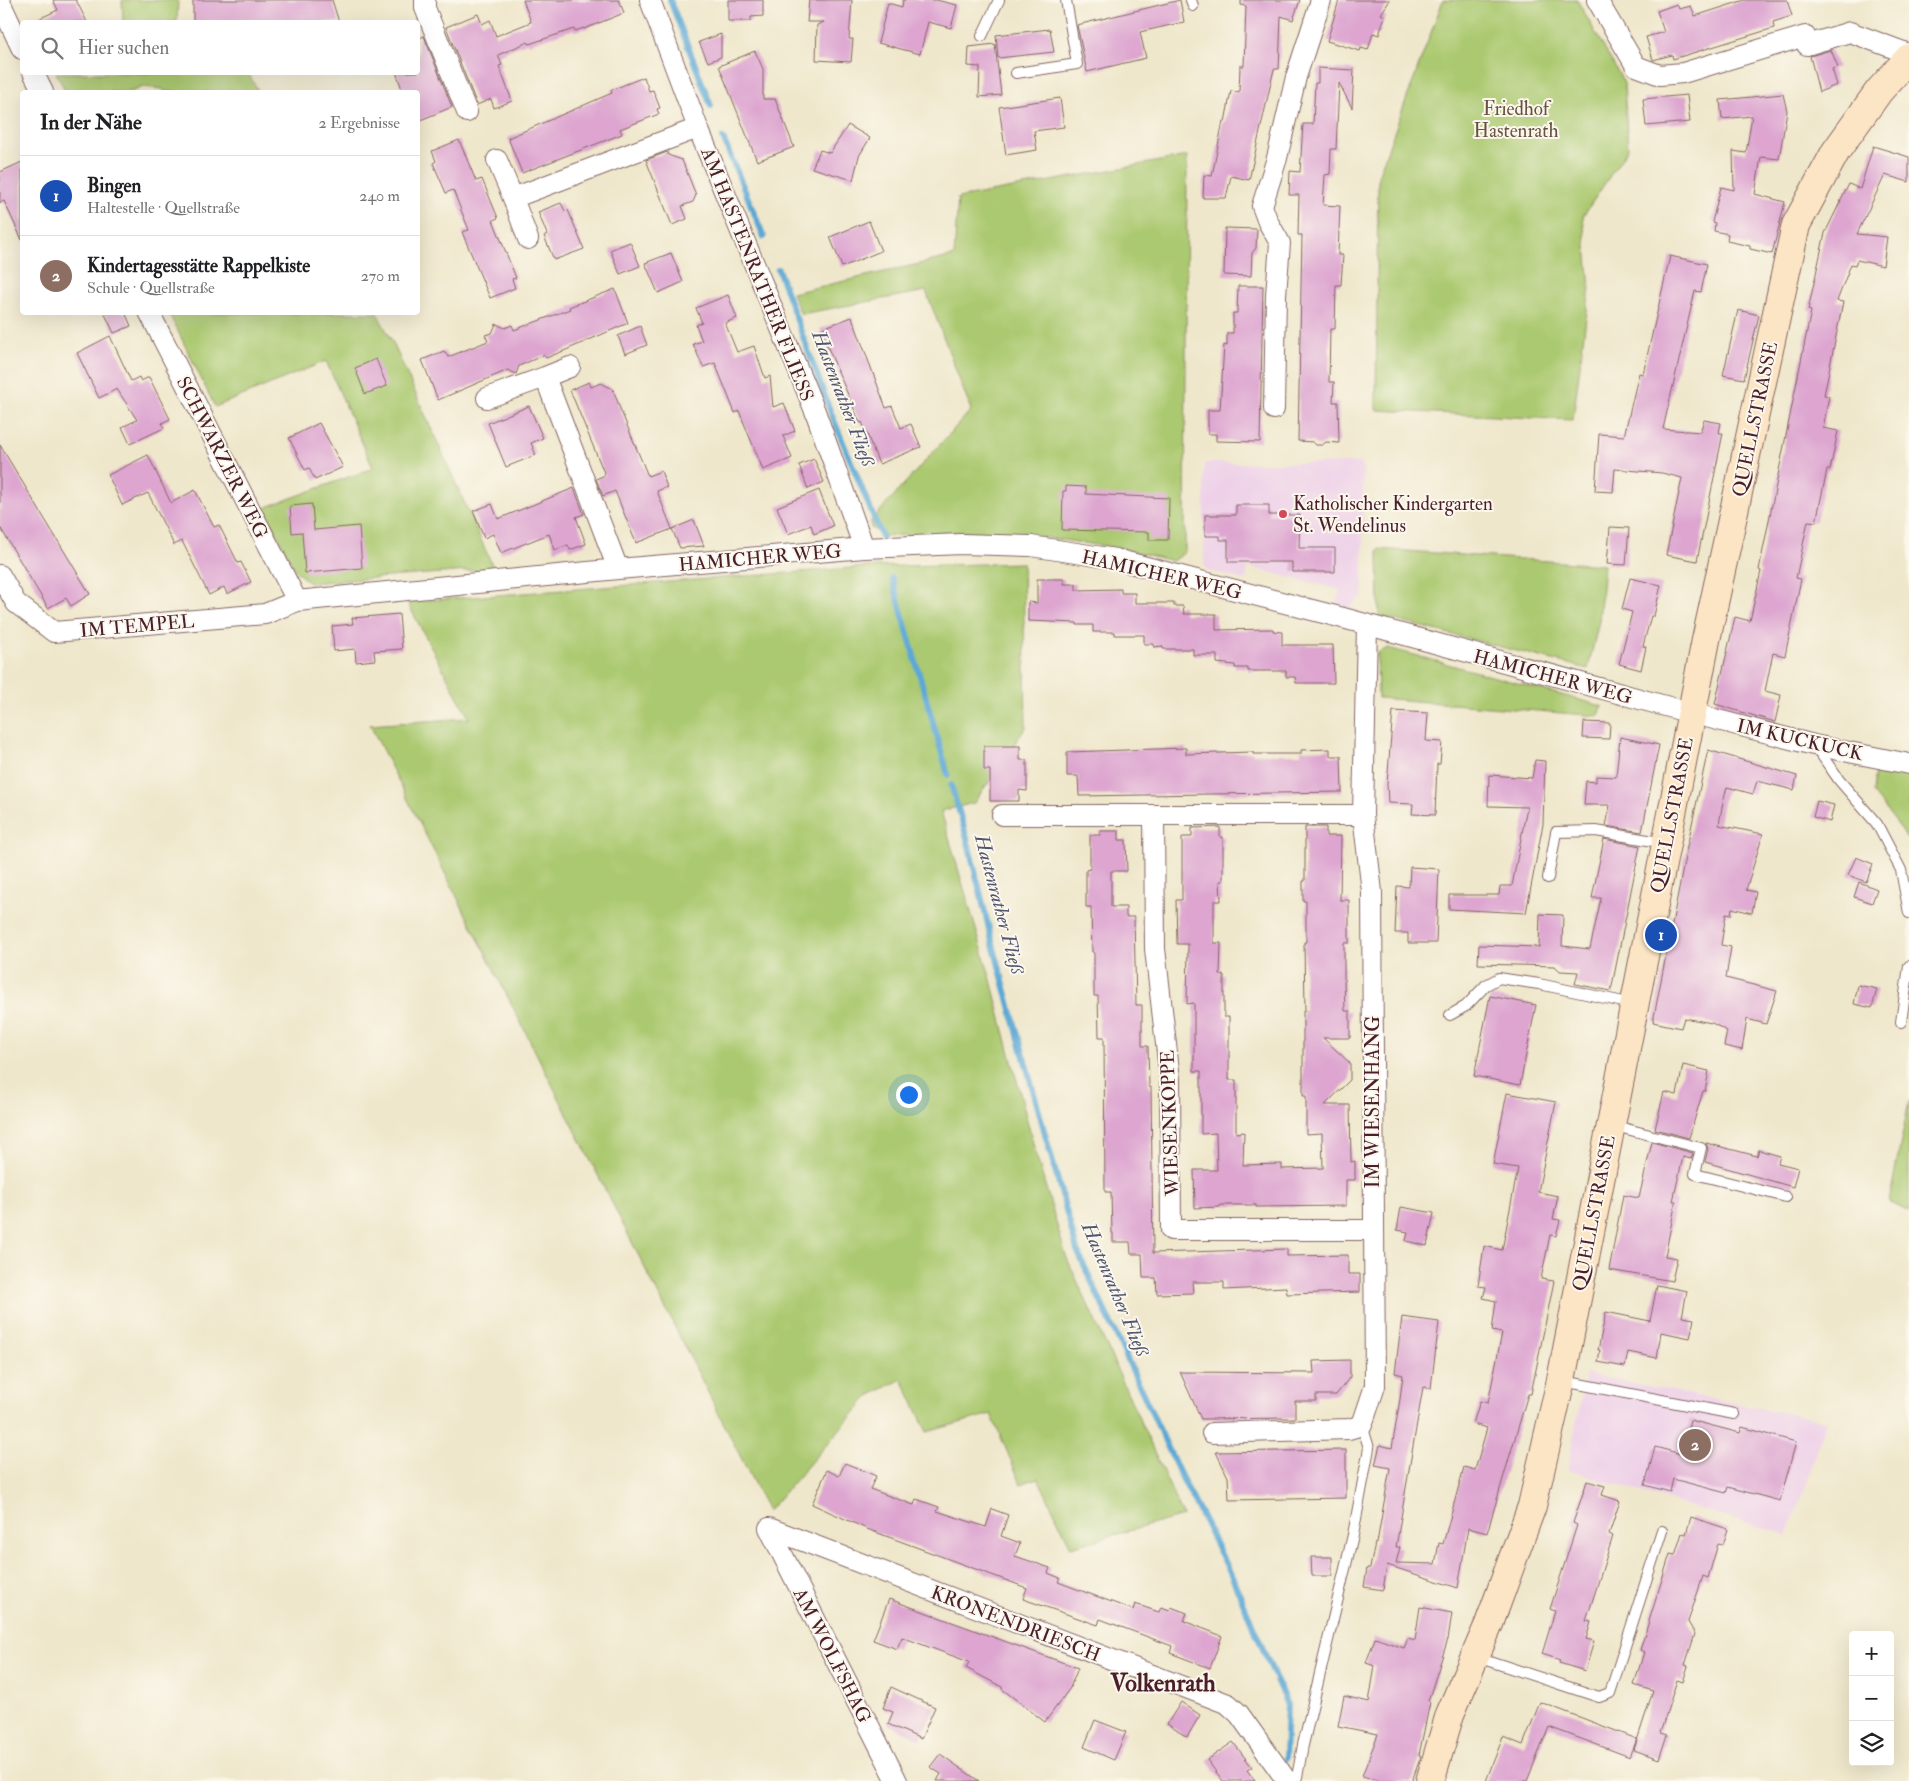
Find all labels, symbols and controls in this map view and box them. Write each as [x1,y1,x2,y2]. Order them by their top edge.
search box [20,20,420,75]
icon: search [38,34,66,62]
text: Hier suchen [78,36,169,60]
park label: Friedhof Hastenrath [1474,97,1558,143]
text: In der Nähe [40,109,142,136]
text: 2 Ergebnisse [319,113,400,133]
street label: AM HASTENRATHER FLIESS [695,143,819,405]
text: Bingen [87,174,141,198]
text: 1 [53,186,59,206]
text: 240 m [359,186,400,206]
text: Haltestelle · Quellstraße [87,198,240,218]
text: Kindertagesstätte Rappelkiste [87,254,310,278]
text: 2 [52,266,60,286]
text: 270 m [361,266,400,286]
text: Schule · Quellstraße [87,278,215,298]
water label: Hastenrather Fließ [806,326,881,470]
street label: QUELLSTRASSE [1727,339,1783,499]
street label: SCHWARZER WEG [171,372,273,542]
place label: Katholischer Kindergarten St. Wendelinus [1293,492,1493,538]
marker: Katholischer Kindergarten St. Wendelinus [1277,508,1289,520]
street label: HAMICHER WEG [678,539,843,577]
street label: HAMICHER WEG [1080,545,1244,605]
street label: IM TEMPEL [79,609,196,643]
street label: HAMICHER WEG [1471,644,1635,710]
street label: IM KUCKUCK [1734,714,1866,766]
street label: QUELLSTRASSE [1645,735,1699,895]
water label: Hastenrather Fließ [969,831,1030,977]
pin: 1 [1645,916,1677,954]
street label: IM WIESENHANG [1361,1016,1385,1188]
street label: WIESENKOPPE [1155,1049,1185,1197]
your location [896,1082,922,1108]
street label: QUELLSTRASSE [1567,1133,1621,1293]
water label: Hastenrather Fließ [1076,1217,1155,1361]
pin: 2 [1679,1426,1711,1464]
street label: KRONENDRIESCH [927,1581,1104,1667]
street label: AM WOLFSHAG [787,1583,876,1727]
map controls [1849,1631,1894,1766]
button: + [1849,1631,1894,1676]
district label: Volkenrath [1109,1668,1216,1699]
button: − [1849,1676,1894,1721]
button: layers [1849,1721,1894,1766]

